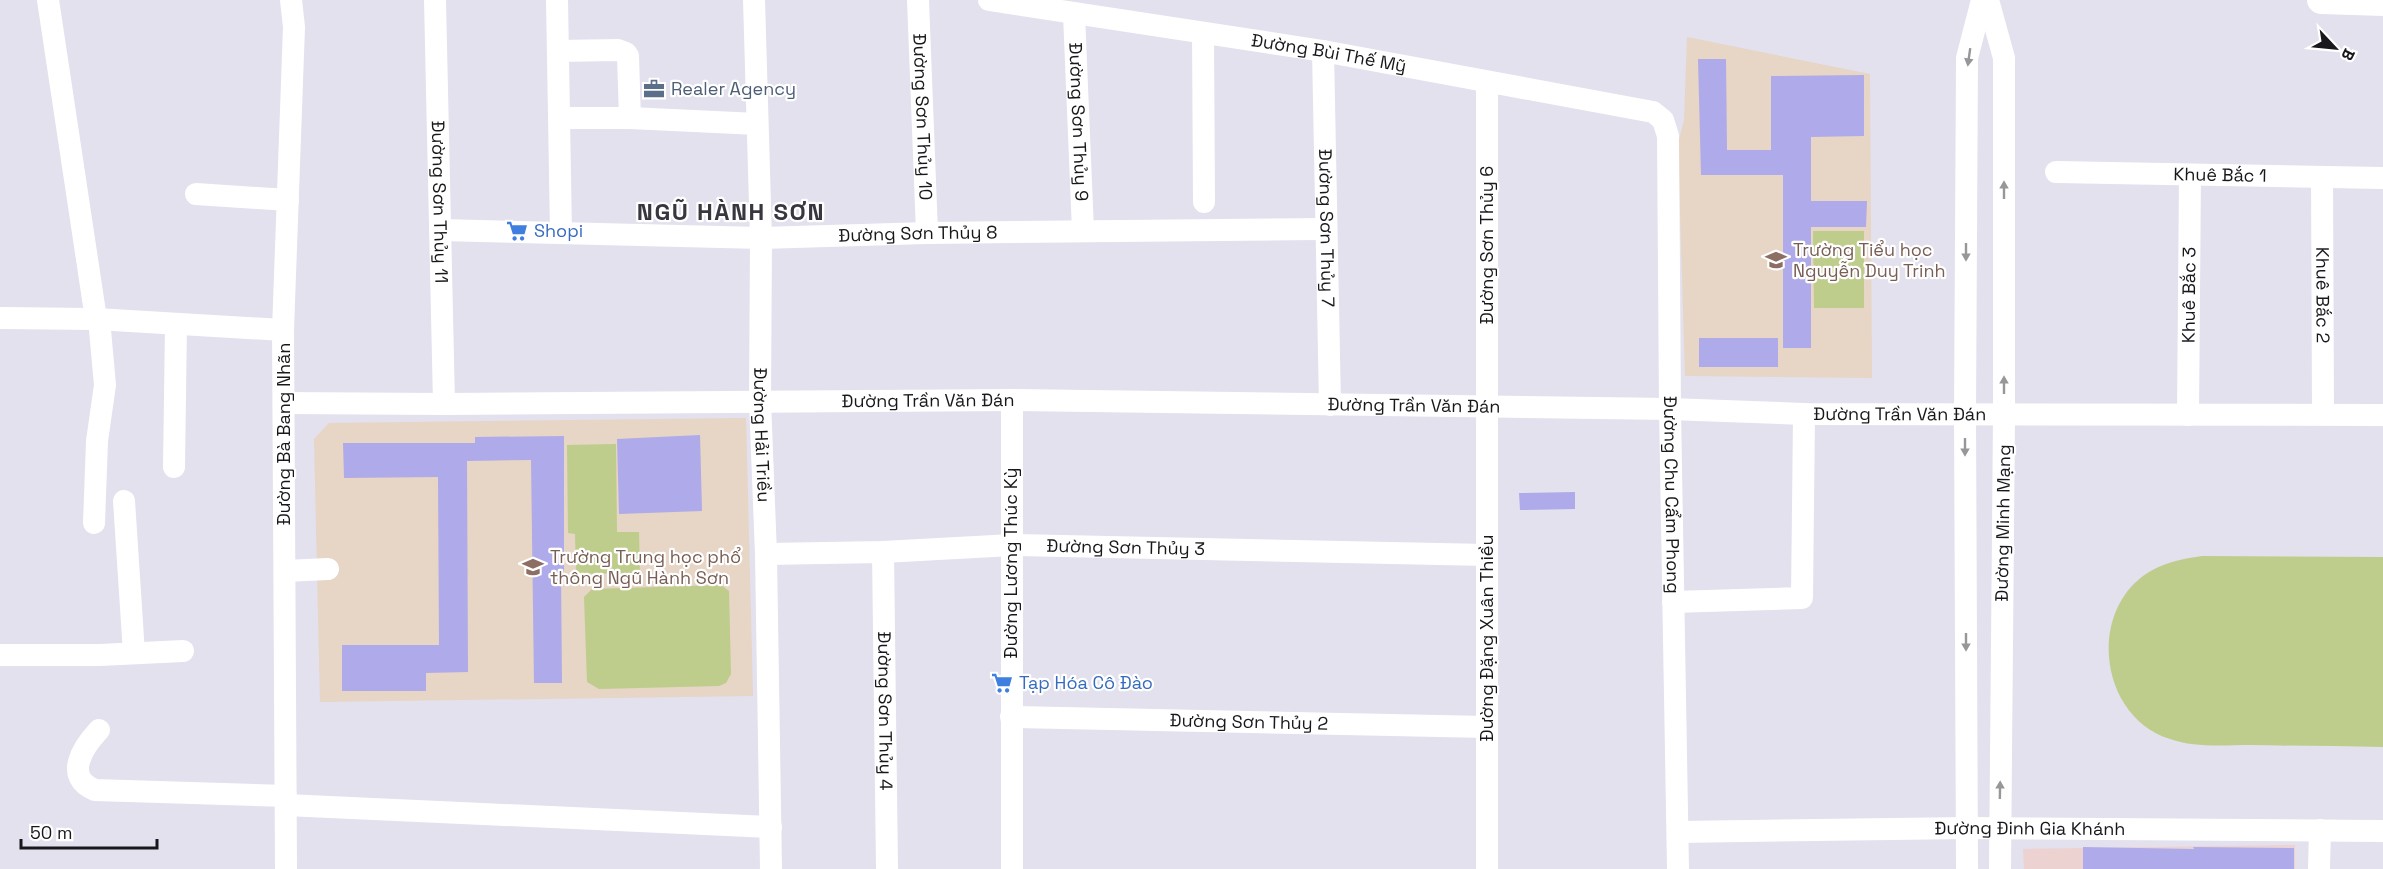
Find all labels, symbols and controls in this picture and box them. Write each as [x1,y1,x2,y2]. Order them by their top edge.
north arrow [2305,18,2365,78]
street label: Đường Bùi Thế Mỹ [1250,28,1408,77]
street label: Đường Sơn Thủy 10 [908,33,938,201]
street label: Đường Sơn Thủy 9 [1064,42,1094,202]
text: B [2336,45,2360,64]
one-way arrow [1964,48,1973,67]
office icon: Realer Agency [642,77,666,101]
place label: Realer Agency [671,77,796,100]
street label: Đường Sơn Thủy 11 [427,120,453,284]
street label: Đường Sơn Thủy 7 [1314,149,1340,307]
street label: Khuê Bắc 1 [2173,162,2267,187]
street label: Đường Sơn Thủy 6 [1475,166,1498,324]
one-way arrow [1999,180,2009,199]
district label: NGŨ HÀNH SƠN [637,196,825,227]
supermarket icon: Shopi [505,219,529,243]
place label: Shopi [534,219,583,242]
street label: Đường Sơn Thủy 8 [838,220,997,247]
place label: Trường Tiểu học Nguyễn Duy Trinh [1793,238,1945,282]
one-way arrow [1961,242,1971,261]
street label: Khuê Bắc 3 [2177,247,2200,343]
street label: Khuê Bắc 2 [2311,247,2335,343]
school or university icon: Trường Tiểu học Nguyễn Duy Trinh [1764,248,1788,272]
street label: Đường Bà Bang Nhãn [272,343,295,525]
street label: Đường Hải Triều [749,367,776,503]
one-way arrow [1999,375,2009,394]
street label: Đường Trần Văn Đán [841,388,1015,412]
street label: Đường Trần Văn Đán [1327,392,1501,418]
street label: Đường Chu Cẩm Phong [1659,396,1685,594]
street label: Đường Trần Văn Đán [1813,402,1986,425]
one-way arrow [1960,437,1970,456]
street label: Đường Minh Mạng [1990,444,2015,602]
street label: Đường Lương Thúc Kỳ [999,468,1022,658]
street label: Đường Sơn Thủy 3 [1046,534,1205,560]
street label: Đường Đặng Xuân Thiều [1475,535,1498,741]
place label: Trường Trung học phổ thông Ngũ Hành Sơn [550,545,741,589]
school or university icon: Trường Trung học phổ thông Ngũ Hành Sơn [521,555,545,579]
street label: Đường Sơn Thủy 4 [873,631,898,791]
one-way arrow [1961,632,1971,651]
supermarket icon: Tạp Hóa Cô Đào [990,671,1014,695]
place label: Tạp Hóa Cô Đào [1019,671,1153,694]
street label: Đường Sơn Thủy 2 [1169,708,1329,735]
one-way arrow [1995,780,2005,799]
scale bar [21,812,158,850]
street label: Đường Đinh Gia Khánh [1934,816,2125,840]
text: 50 m [30,821,72,844]

